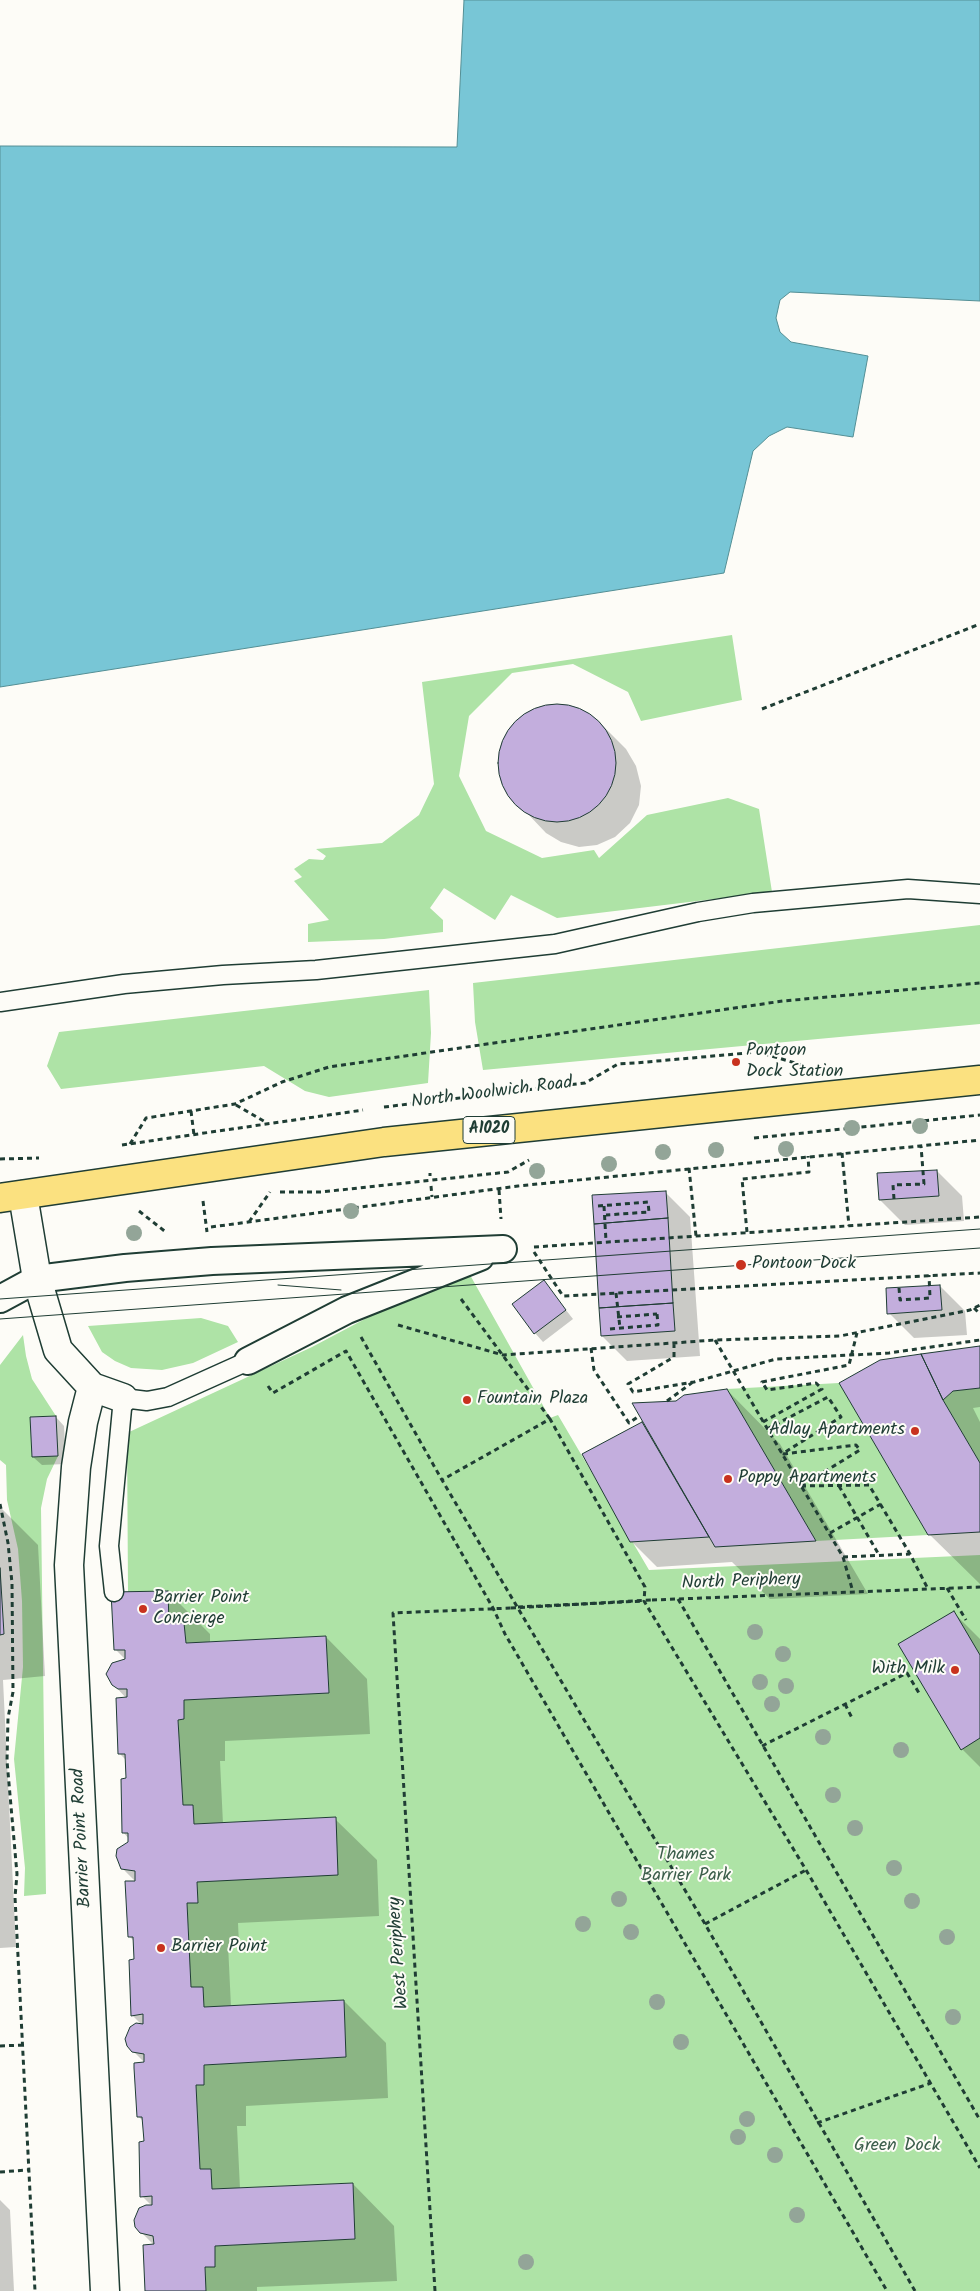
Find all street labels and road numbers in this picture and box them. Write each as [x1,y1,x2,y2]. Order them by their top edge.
street label: North Woolwich Road [410,1073,574,1115]
road number: A1020 [463,1116,515,1144]
street label: North Periphery [681,1570,801,1596]
street label: Barrier Point Road [69,1768,97,1908]
street label: West Periphery [385,1896,415,2010]

